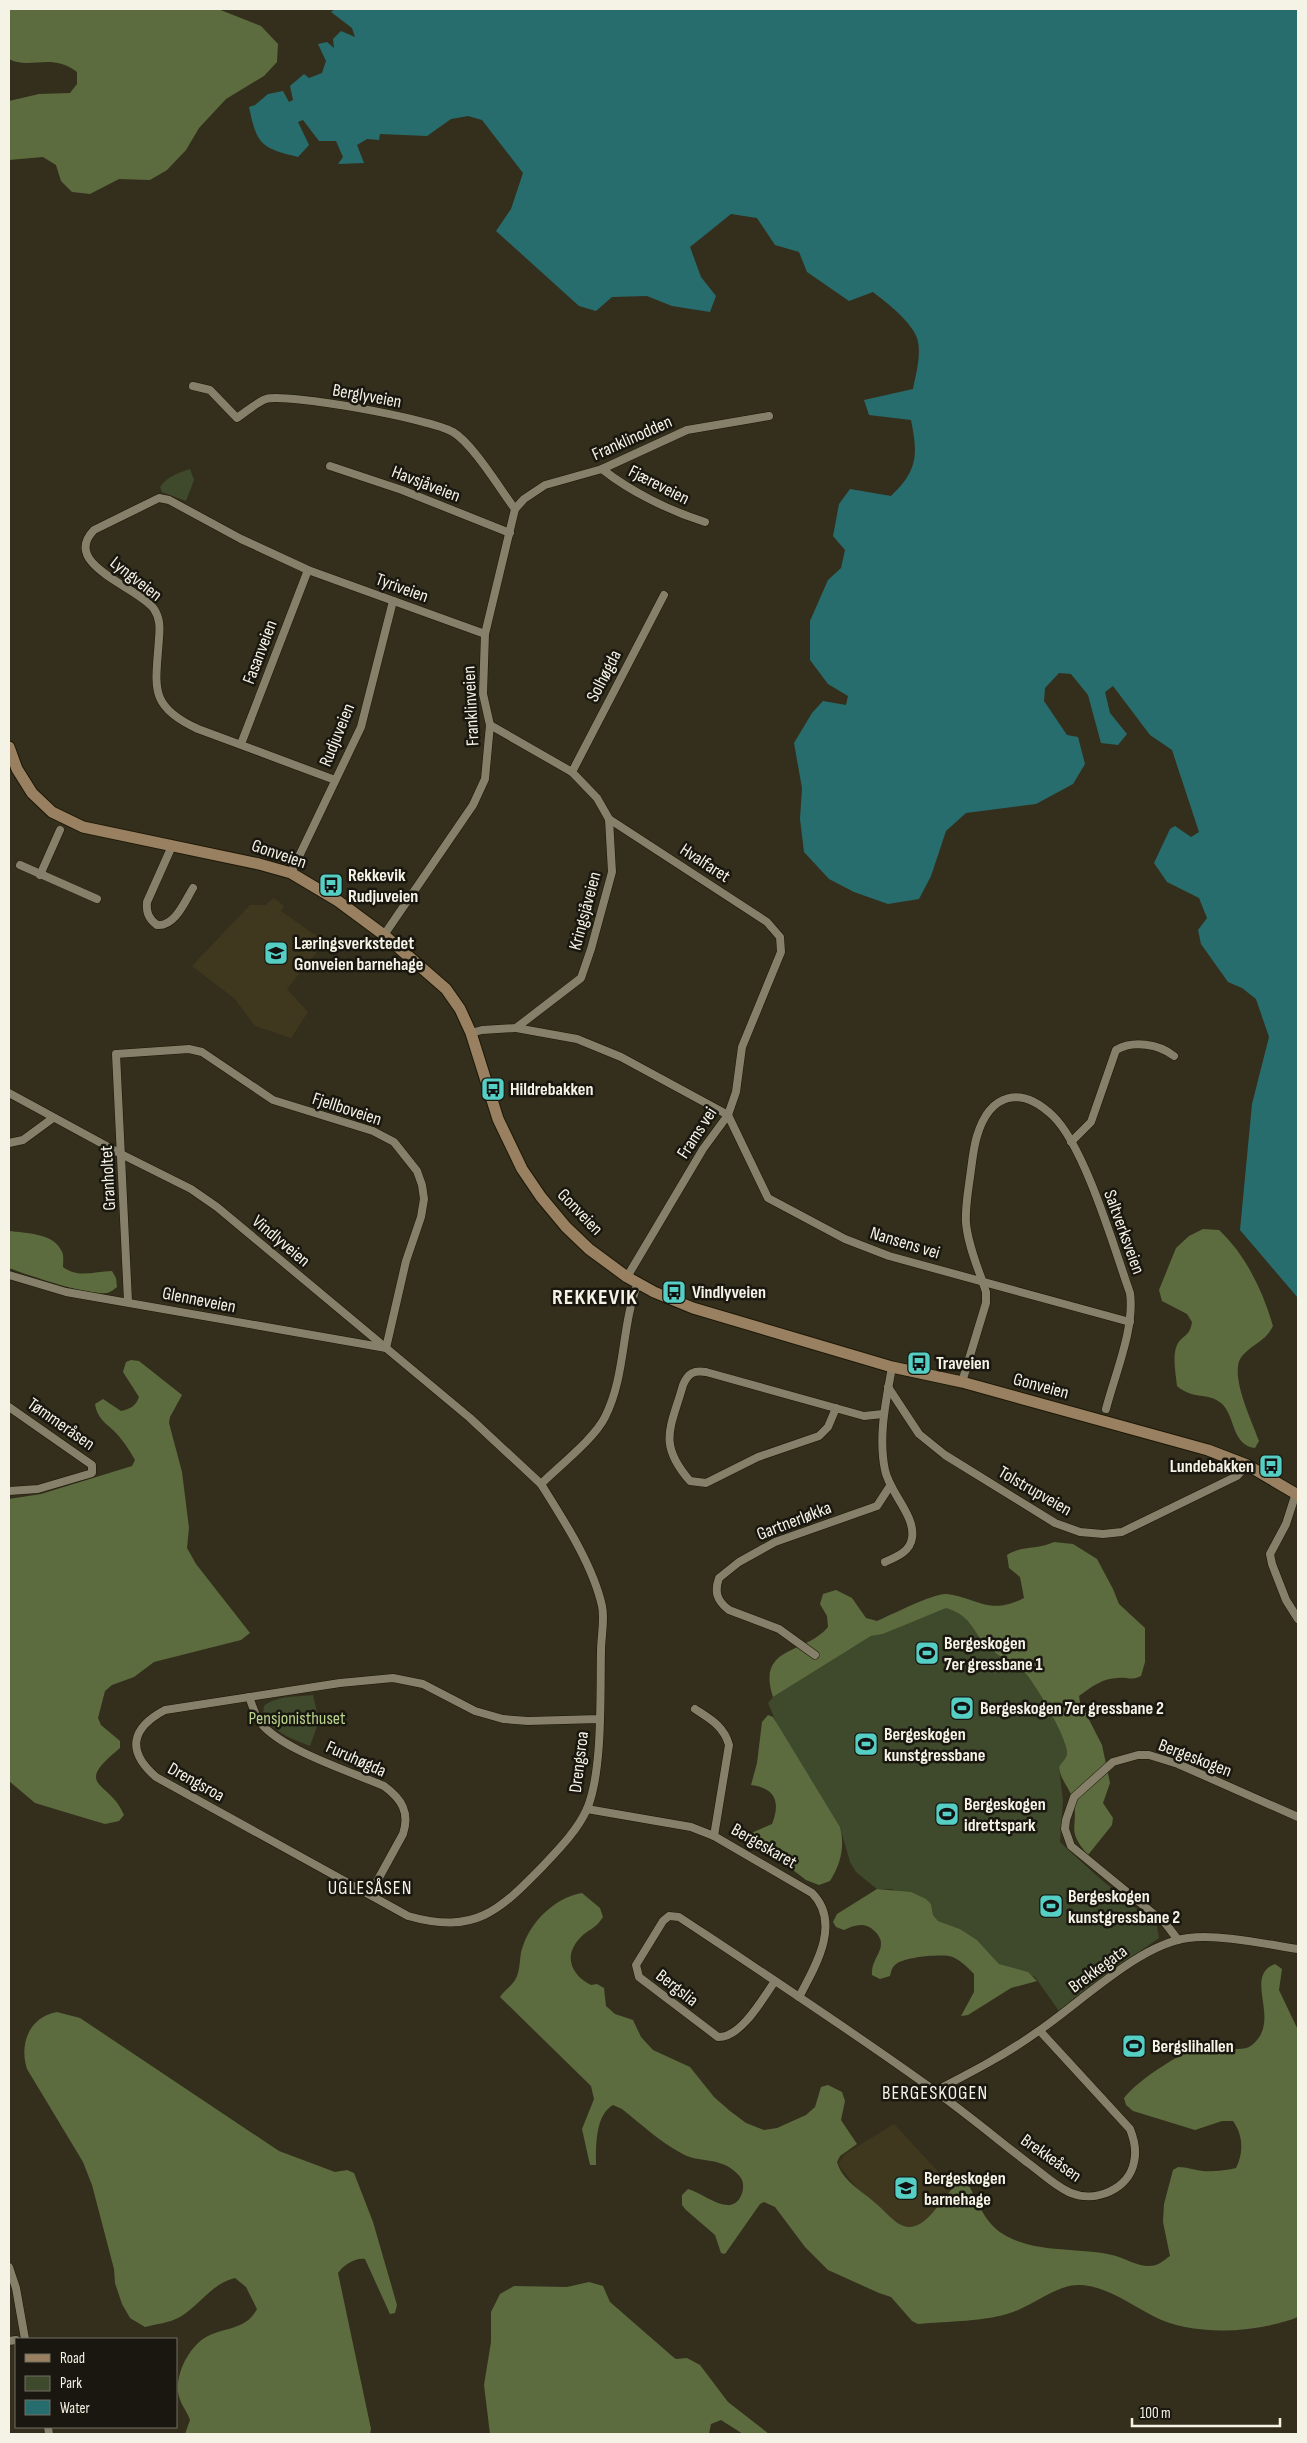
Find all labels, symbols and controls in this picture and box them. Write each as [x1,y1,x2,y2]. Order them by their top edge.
street label: Berglyveien [331,380,403,412]
street label: Franklinodden [589,411,675,465]
street label: Havsjåveien [389,461,463,507]
street label: Fjæreveien [625,461,693,509]
street label: Lyngveien [106,552,166,606]
street label: Tyriveien [373,569,431,607]
street label: Fasanveien [238,617,282,687]
street label: Solhøgda [582,647,626,705]
street label: Franklinveien [458,665,484,747]
street label: Rudjuveien [315,700,359,770]
street label: Gonveien [249,835,309,873]
street label: Hvalfaret [676,839,734,887]
place label: Rekkevik Rudjuveien [348,865,418,907]
street label: Kringsjåveien [564,870,606,952]
bus stop icon: Rekkevik Rudjuveien [318,872,344,898]
place label: Læringsverkstedet Gonveien barnehage [294,933,423,975]
school or university icon: Læringsverkstedet Gonveien barnehage [263,940,289,966]
bus stop icon: Hildrebakken [480,1076,506,1102]
place label: Hildrebakken [510,1079,594,1100]
street label: Fjellboveien [310,1088,384,1130]
street label: Frams vei [673,1103,721,1163]
street label: Granholtet [96,1144,120,1211]
street label: Gonveien [553,1184,607,1240]
street label: Saltverksveien [1099,1187,1149,1277]
street label: Vindlyveien [248,1211,314,1271]
street label: Nansens vei [868,1222,942,1264]
bus stop icon: Vindlyveien [661,1279,687,1305]
place label: Vindlyveien [692,1282,766,1303]
street label: Glenneveien [160,1283,238,1317]
district label: REKKEVIK [552,1284,638,1311]
bus stop icon: Traveien [906,1350,932,1376]
place label: Traveien [936,1353,990,1374]
street label: Gonveien [1011,1369,1071,1403]
street label: Tømmeråsen [23,1393,99,1455]
bus stop icon: Lundebakken [1258,1453,1284,1479]
place label: Lundebakken [1170,1456,1254,1477]
street label: Tolstrupveien [995,1462,1075,1520]
street label: Gartnerløkka [754,1497,834,1545]
place label: Bergeskogen 7er gressbane 1 [944,1633,1043,1675]
sports icon: Bergeskogen 7er gressbane 1 [914,1640,940,1666]
sports icon: Bergeskogen 7er gressbane 2 [949,1695,975,1721]
place label: Bergeskogen 7er gressbane 2 [980,1698,1164,1719]
park label: Pensjonisthuset [248,1708,346,1729]
place label: Bergeskogen kunstgressbane [884,1724,985,1766]
street label: Drengsroa [565,1730,593,1794]
sports icon: Bergeskogen kunstgressbane [853,1731,879,1757]
street label: Bergeskogen [1155,1734,1235,1782]
street label: Furuhøgda [323,1736,389,1782]
street label: Drengsroa [164,1758,228,1806]
place label: Bergeskogen idrettspark [964,1794,1046,1836]
sports icon: Bergeskogen idrettspark [934,1801,960,1827]
street label: Bergeskaret [728,1819,801,1873]
district label: UGLESÅSEN [328,1877,412,1900]
place label: Bergeskogen kunstgressbane 2 [1068,1886,1180,1928]
sports icon: Bergeskogen kunstgressbane 2 [1038,1893,1064,1919]
street label: Brekkegata [1065,1941,1131,1997]
street label: Bergslia [652,1965,702,2011]
sports icon: Bergslihallen [1121,2033,1147,2059]
place label: Bergslihallen [1152,2036,1234,2057]
district label: BERGESKOGEN [882,2082,988,2105]
street label: Brekkeåsen [1017,2130,1085,2186]
place label: Bergeskogen barnehage [924,2168,1006,2210]
school or university icon: Bergeskogen barnehage [893,2175,919,2201]
legend [15,2338,178,2428]
text: Road [60,2349,85,2368]
text: Park [60,2374,82,2393]
scale bar [1132,2396,1280,2428]
text: Water [60,2399,91,2418]
text: 100 m [1140,2404,1171,2423]

